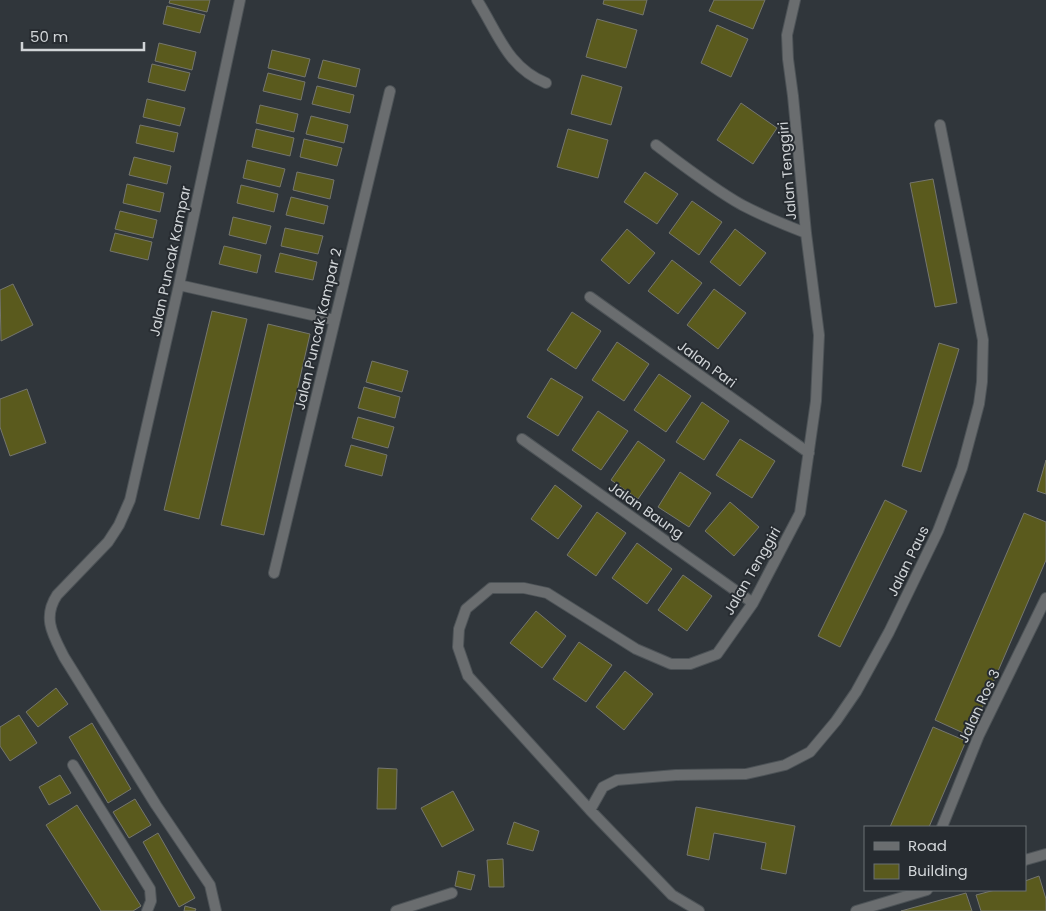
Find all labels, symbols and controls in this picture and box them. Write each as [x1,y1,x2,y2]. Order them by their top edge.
scale bar [22,20,145,52]
text: 50 m [30,26,68,47]
street label: Jalan Tenggiri [773,121,801,221]
street label: Jalan Puncak Kampar [144,184,196,338]
street label: Jalan Puncak Kampar 2 [290,246,346,412]
street label: Jalan Pari [673,336,741,392]
street label: Jalan Baung [604,477,688,543]
street label: Jalan Paus [882,522,934,600]
street label: Jalan Tenggiri [719,523,785,619]
street label: Jalan Ros 3 [953,666,1005,746]
legend [864,826,1026,891]
text: Road [908,835,947,856]
text: Building [908,860,968,881]

